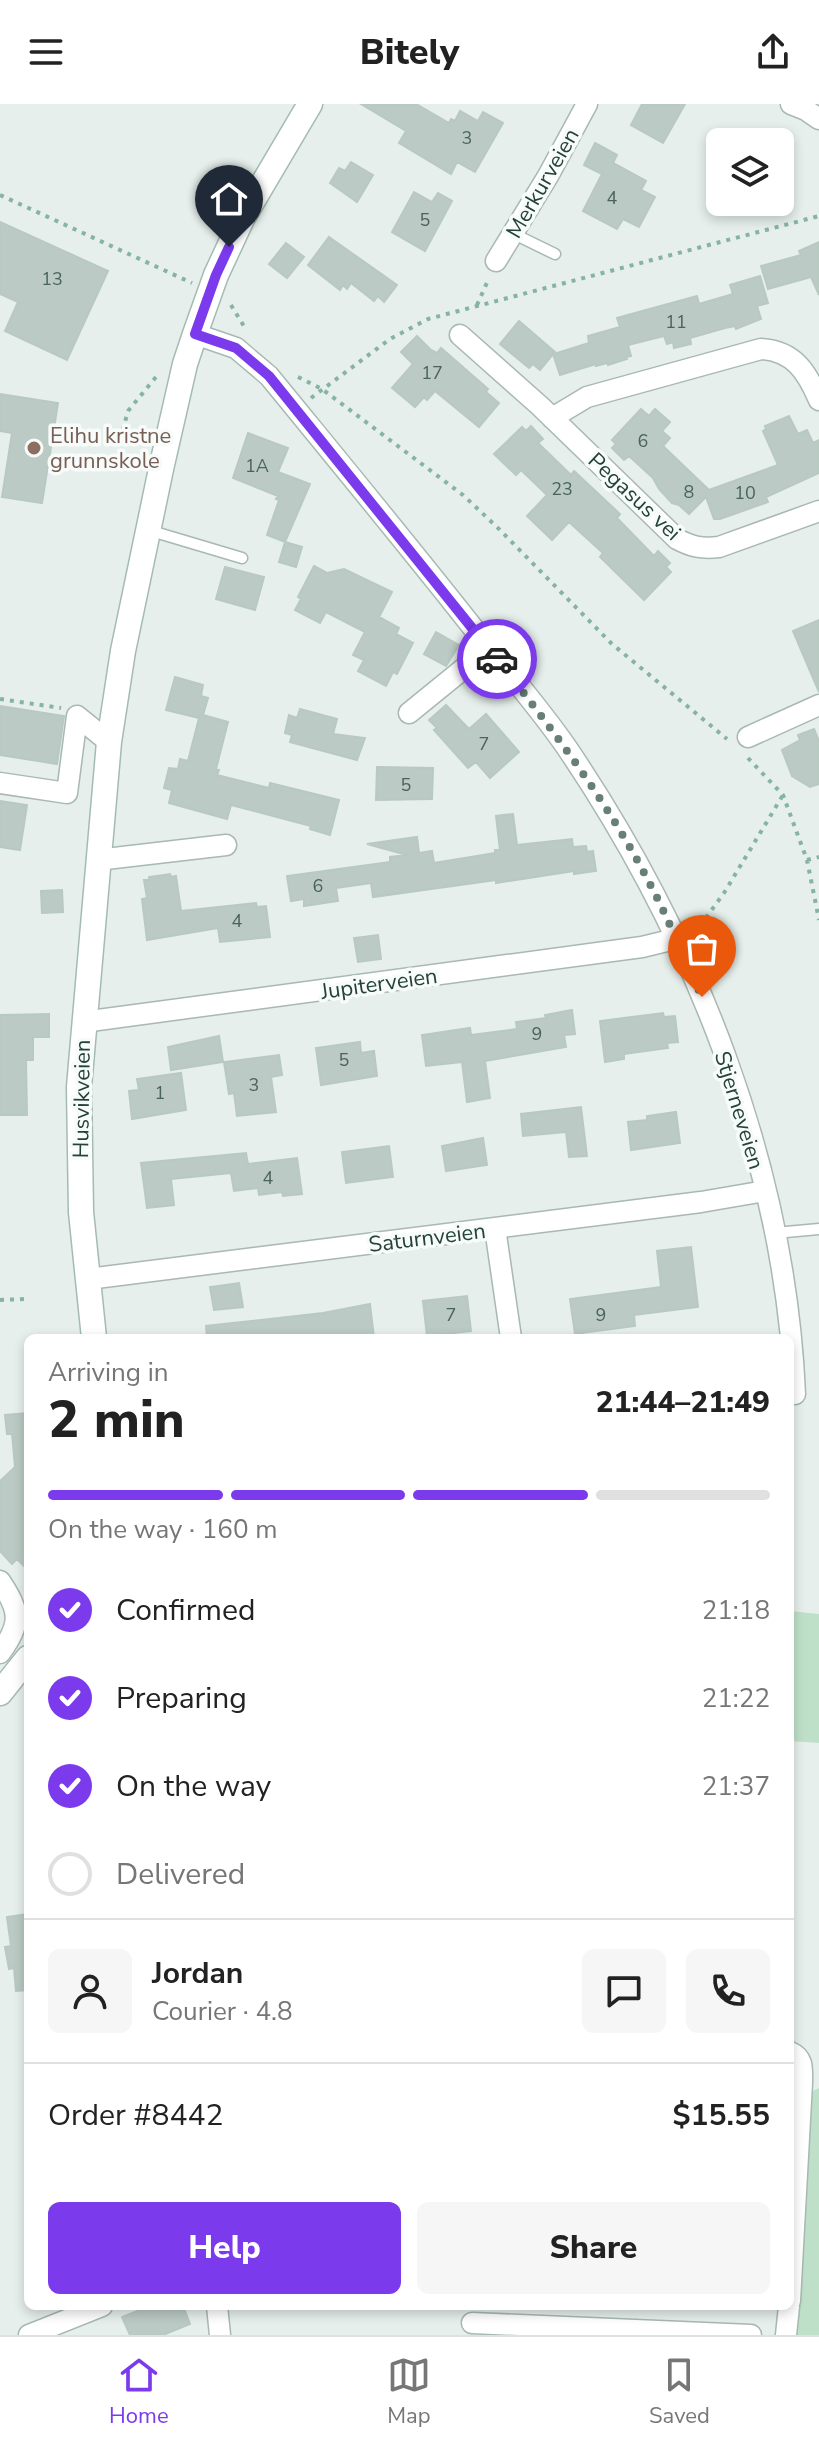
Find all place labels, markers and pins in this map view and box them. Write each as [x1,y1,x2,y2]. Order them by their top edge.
pin [195,165,263,247]
place label: Elihu kristne grunnskole [50,421,171,476]
marker: Elihu kristne grunnskole [25,439,43,457]
pin [668,915,736,997]

